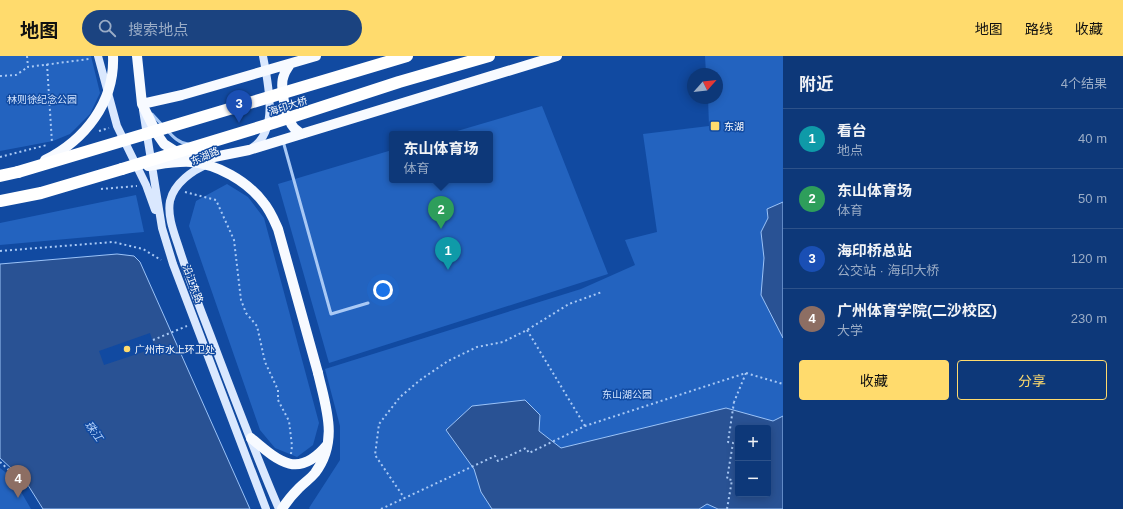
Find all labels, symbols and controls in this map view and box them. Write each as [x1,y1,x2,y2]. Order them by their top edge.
search box [82,10,362,46]
icon: search [96,17,118,39]
text: 地图 [20,20,58,41]
text: 搜索地点 [128,21,188,38]
text: 地图 [975,21,1003,37]
text: 路线 [1025,21,1053,37]
text: 收藏 [1075,21,1103,37]
north arrow [687,68,723,104]
text: 附近 [799,75,833,94]
text: 4个结果 [1061,76,1107,91]
pin: 3 [226,90,252,123]
park label: 林则徐纪念公园 [7,94,77,105]
street label: 海印大桥 [267,95,309,117]
marker: 东湖 [709,120,721,132]
place label: 东湖 [724,121,744,132]
text: 看台 [837,122,867,139]
popup [389,131,493,183]
text: 1 [808,131,816,146]
text: 40 m [1078,131,1107,146]
text: 东山体育场 [403,140,479,157]
text: 地点 [837,143,863,158]
street label: 东湖路 [189,145,221,167]
text: 体育 [403,161,430,176]
text: 东山体育场 [837,182,912,199]
text: 2 [808,191,816,206]
text: 50 m [1078,191,1107,206]
pin: 2 [428,196,454,229]
text: 体育 [837,203,863,218]
pin: 1 [435,237,461,270]
text: 海印桥总站 [837,242,912,259]
text: 3 [808,251,816,266]
text: 120 m [1071,251,1107,266]
street label: 沿江东路 [181,263,205,305]
text: 公交站 · 海印大桥 [837,263,940,278]
your location [373,280,393,300]
text: 广州体育学院(二沙校区) [837,302,997,319]
text: 4 [808,311,816,326]
text: 230 m [1071,311,1107,326]
text: 大学 [837,323,863,338]
marker: 广州市水上环卫处 [122,344,132,354]
place label: 广州市水上环卫处 [135,344,215,355]
button: 收藏 [799,360,949,400]
button: 分享 [957,360,1107,400]
park label: 东山湖公园 [602,389,652,400]
water label: 珠江 [83,419,106,444]
map controls [735,425,771,497]
button: + [735,425,771,461]
button: − [735,461,771,497]
pin: 4 [5,465,31,498]

